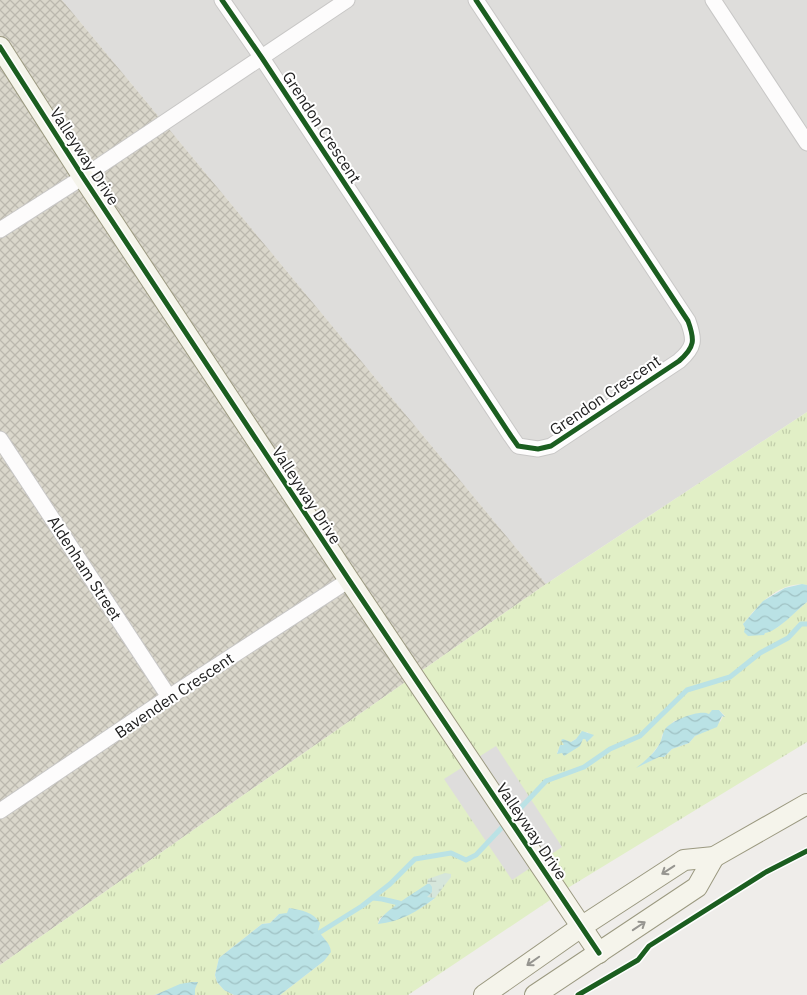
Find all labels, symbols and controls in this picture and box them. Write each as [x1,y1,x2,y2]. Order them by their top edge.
street label: Grendon Crescent [278,67,366,187]
street label: Valleyway Drive [46,103,124,209]
street label: Grendon Crescent [546,350,664,440]
street label: Valleyway Drive [268,442,346,548]
street label: Aldenham Street [44,512,126,624]
street label: Bavenden Crescent [111,648,237,742]
street label: Valleyway Drive [492,779,572,883]
one-way arrow [662,866,676,876]
one-way arrow [632,921,646,931]
one-way arrow [527,956,541,966]

